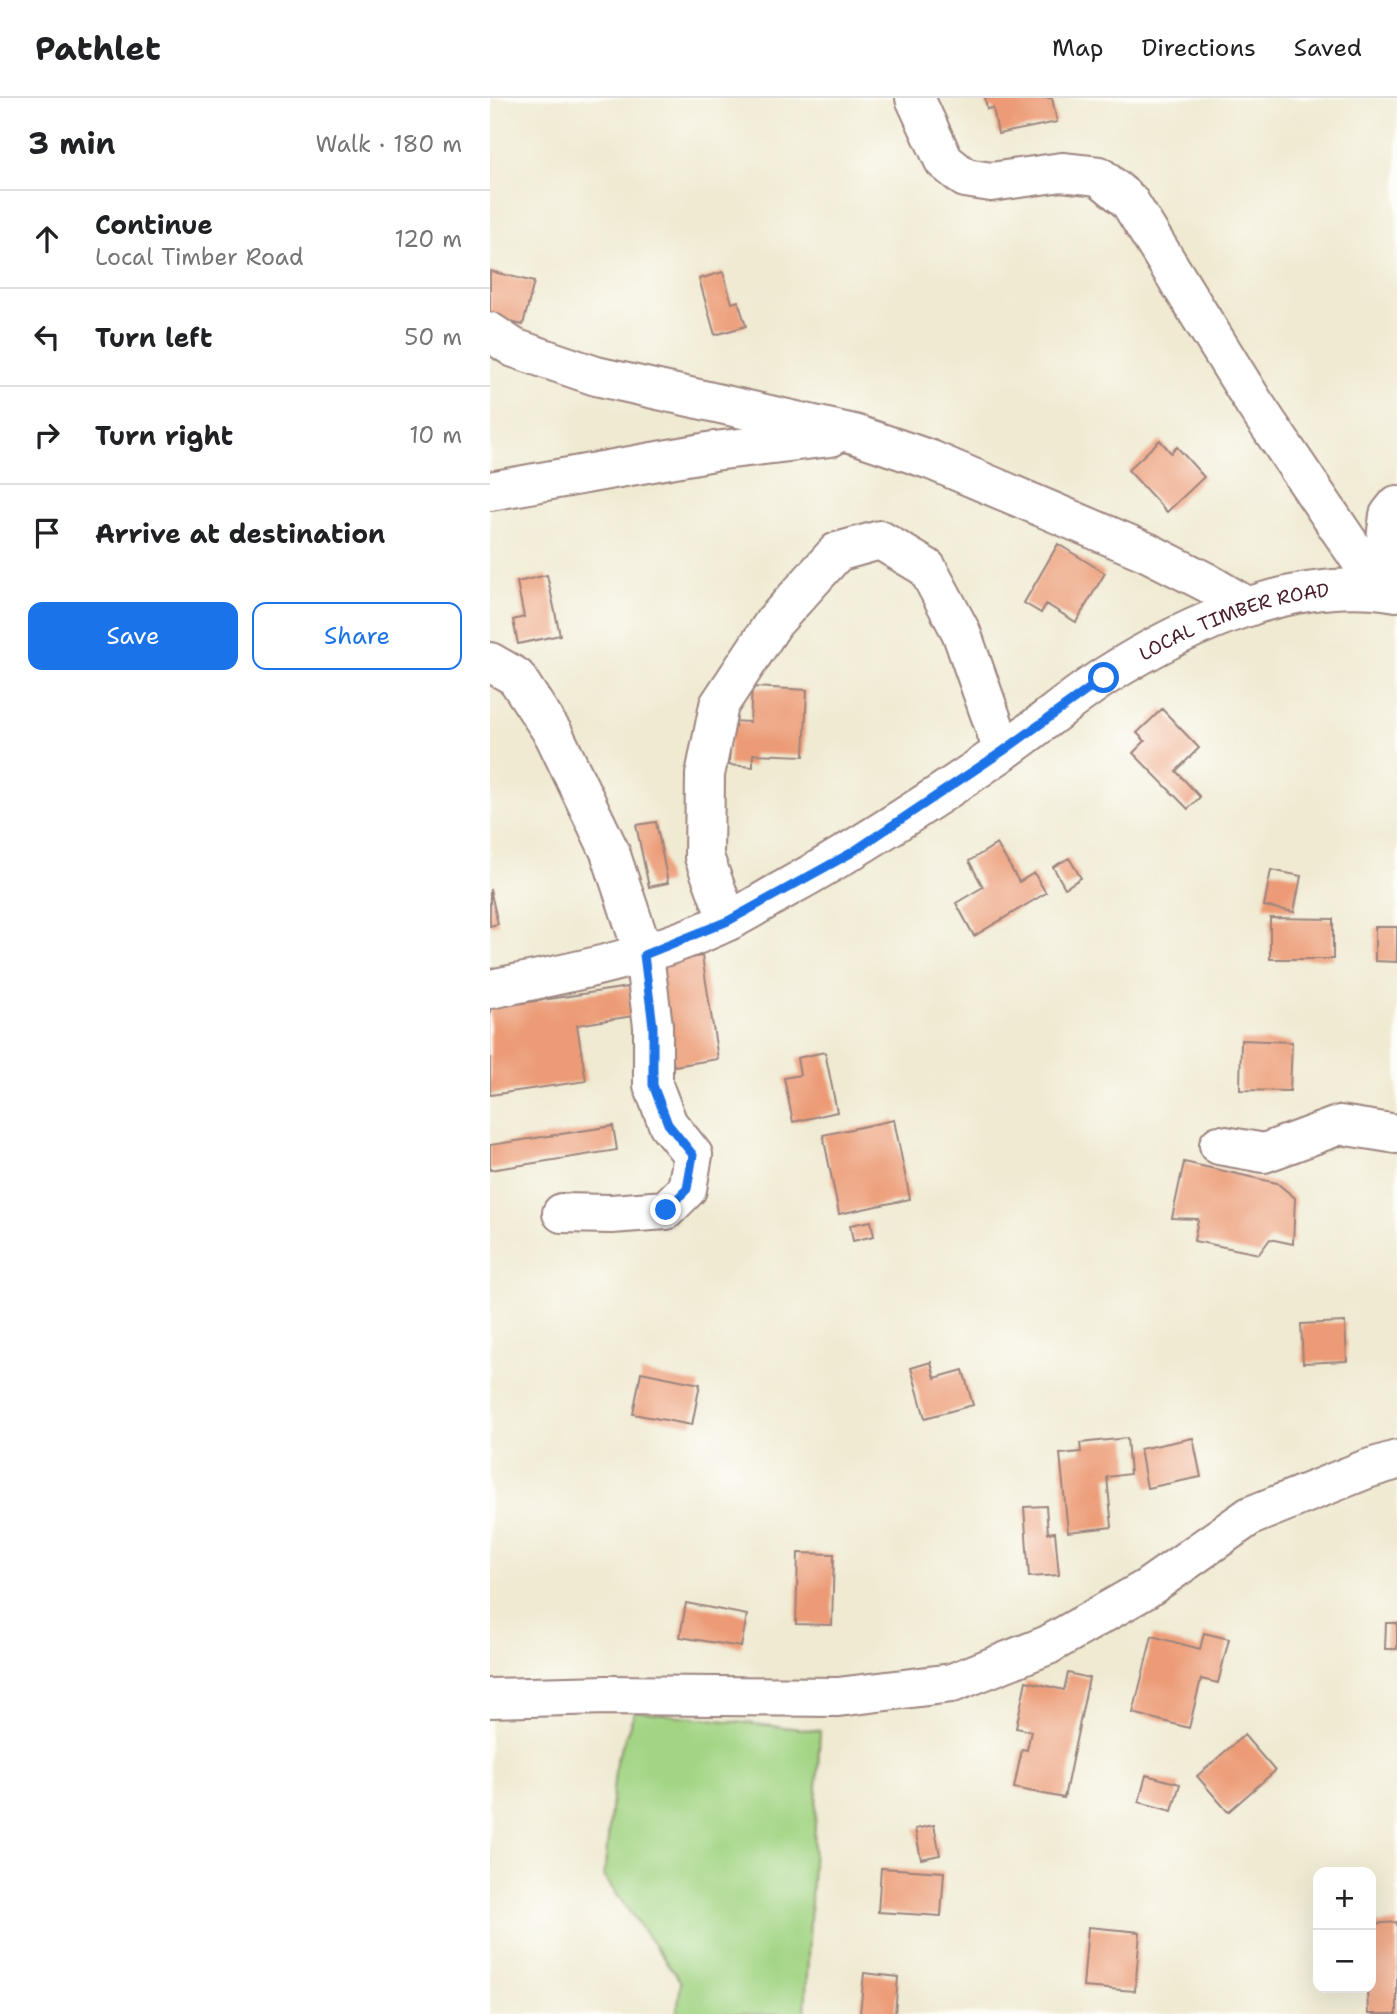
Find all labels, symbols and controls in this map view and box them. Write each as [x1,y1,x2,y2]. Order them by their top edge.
text: Pathlet [35,26,161,71]
text: Map [1052,32,1103,64]
text: Directions [1141,32,1256,64]
text: Saved [1294,32,1362,64]
text: 3 min [28,123,115,164]
text: Walk · 180 m [316,129,462,159]
text: Continue [95,207,213,242]
icon: ahead [28,220,66,258]
text: 120 m [394,224,462,254]
text: Local Timber Road [95,242,304,272]
icon: left [28,318,66,356]
text: Turn left [95,320,212,355]
text: 50 m [404,322,462,352]
icon: right [28,416,66,454]
text: Turn right [95,418,233,453]
text: 10 m [409,420,462,450]
icon: arrive [28,514,66,552]
text: Arrive at destination [95,516,385,551]
street label: LOCAL TIMBER ROAD [1134,577,1330,666]
button: Save [28,602,238,670]
button: Share [252,602,462,670]
route start [1088,662,1119,693]
route end [650,1194,681,1225]
map controls [1313,1867,1376,1993]
button: + [1313,1867,1376,1930]
button: − [1313,1930,1376,1993]

